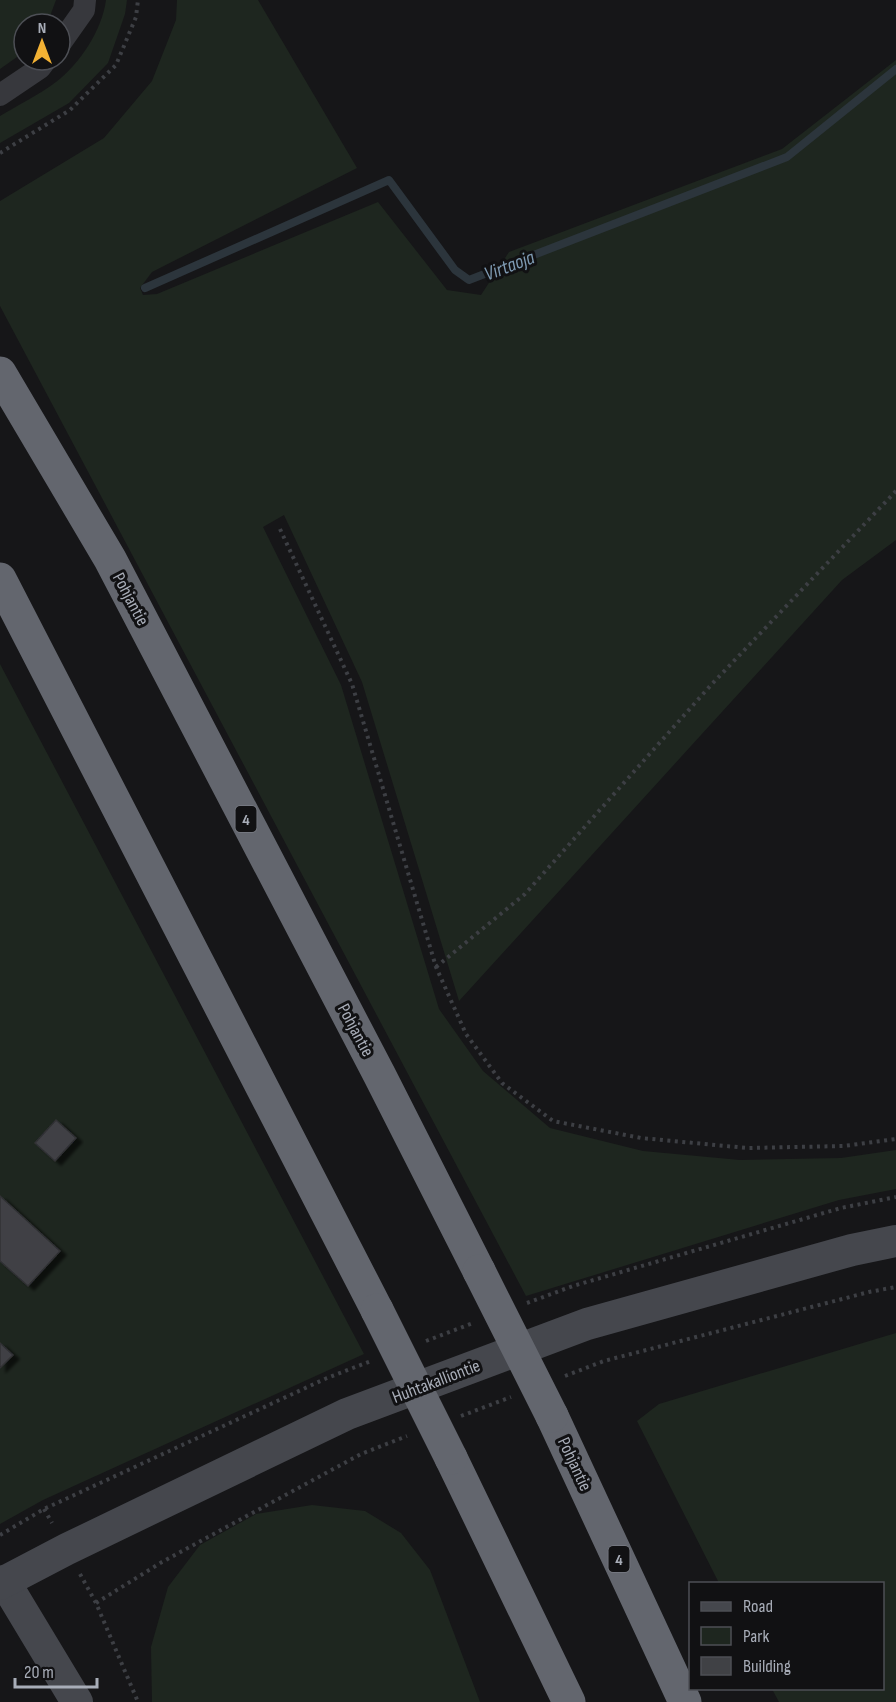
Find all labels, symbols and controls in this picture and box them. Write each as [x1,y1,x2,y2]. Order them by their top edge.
north arrow [12,12,72,72]
text: N [38,19,46,38]
water label: Virtaoja [481,245,538,286]
street label: Pohjantie [108,569,153,629]
road number: 4 [236,806,256,832]
street label: Pohjantie [333,1000,378,1060]
street label: Huhtakalliontie [389,1355,483,1408]
street label: Pohjantie [553,1434,596,1494]
road number: 4 [608,1546,630,1572]
legend [689,1582,884,1690]
text: Road [743,1596,773,1617]
text: Park [743,1626,769,1647]
scale bar [15,1651,98,1689]
text: Building [743,1656,791,1677]
text: 20 m [24,1662,54,1683]

